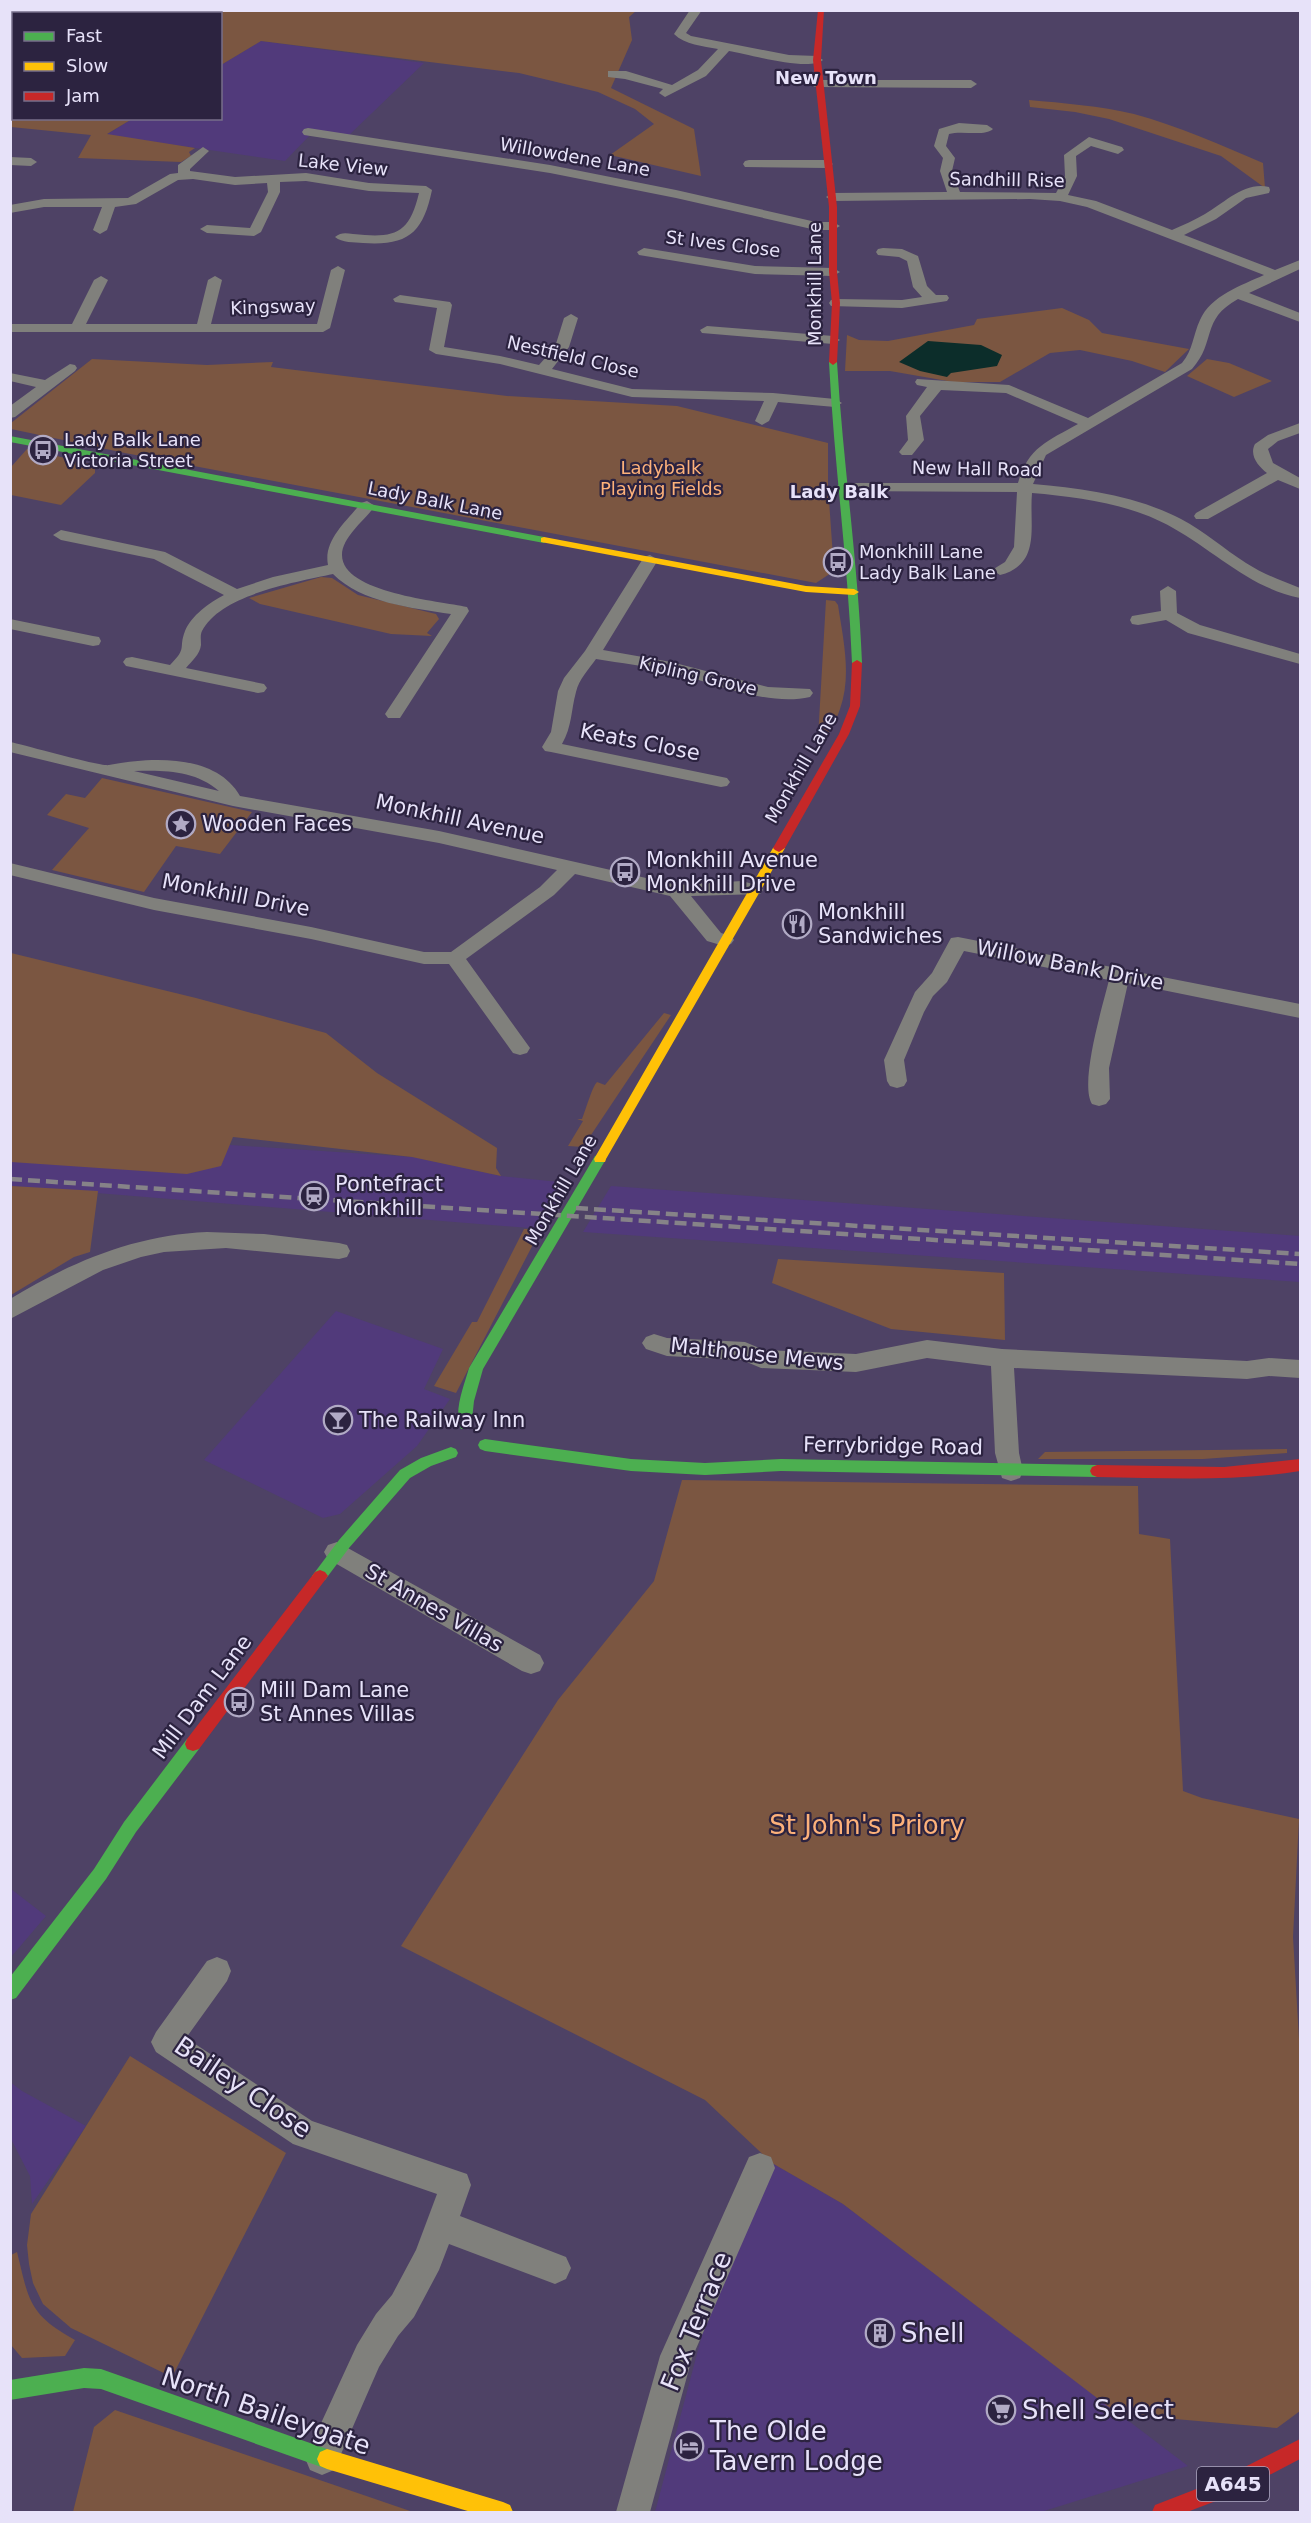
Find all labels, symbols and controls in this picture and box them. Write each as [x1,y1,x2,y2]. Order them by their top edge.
legend [12,12,222,120]
text: Fast [66,25,102,46]
text: Slow [66,55,108,76]
district label: New Town [775,67,877,88]
text: Jam [65,85,100,106]
street label: Willowdene Lane [498,133,652,180]
street label: Lake View [297,149,389,180]
street label: Sandhill Rise [949,168,1065,191]
street label: Monkhill Lane [804,222,825,346]
street label: St Ives Close [665,226,782,261]
street label: Kingsway [230,295,316,318]
street label: Nestfield Close [505,331,641,382]
place label: Lady Balk Lane Victoria Street [64,429,201,471]
bus stop icon: Lady Balk Lane Victoria Street [27,434,59,466]
park label: Ladybalk Playing Fields [600,457,722,499]
street label: New Hall Road [912,457,1042,480]
street label: Lady Balk Lane [366,477,504,524]
district label: Lady Balk [790,481,889,502]
place label: Monkhill Lane Lady Balk Lane [859,541,996,583]
bus stop icon: Monkhill Lane Lady Balk Lane [822,546,854,578]
street label: Kipling Grove [637,652,759,699]
street label: Monkhill Lane [760,709,841,827]
street label: Keats Close [578,719,702,765]
street label: Monkhill Avenue [373,789,547,849]
place icon: Wooden Faces [165,808,197,840]
place label: Wooden Faces [202,812,352,836]
place label: Monkhill Avenue Monkhill Drive [646,848,818,896]
bus stop icon: Monkhill Avenue Monkhill Drive [609,856,641,888]
street label: Monkhill Drive [160,869,312,921]
place label: Monkhill Sandwiches [818,900,943,948]
restaurant icon: Monkhill Sandwiches [781,908,813,940]
street label: Willow Bank Drive [974,935,1166,995]
street label: Monkhill Lane [520,1131,601,1249]
place label: Pontefract Monkhill [335,1172,443,1220]
station icon: Pontefract Monkhill [298,1180,330,1212]
street label: Malthouse Mews [669,1333,845,1375]
bar icon: The Railway Inn [322,1404,354,1436]
place label: The Railway Inn [358,1408,525,1432]
street label: Ferrybridge Road [803,1432,983,1460]
street label: St Annes Villas [361,1559,507,1657]
street label: Mill Dam Lane [147,1630,257,1764]
place label: Mill Dam Lane St Annes Villas [260,1678,415,1726]
bus stop icon: Mill Dam Lane St Annes Villas [223,1686,255,1718]
park label: St John's Priory [769,1810,965,1840]
street label: Bailey Close [169,2030,317,2144]
street label: Fox Terrace [654,2247,738,2395]
building icon: Shell [864,2317,896,2349]
place label: Shell [901,2318,964,2348]
street label: North Baileygate [157,2361,375,2461]
supermarket icon: Shell Select [985,2394,1017,2426]
place label: Shell Select [1022,2395,1174,2425]
place label: The Olde Tavern Lodge [709,2416,883,2476]
hotel icon: The Olde Tavern Lodge [673,2430,705,2462]
road number: A645 [1197,2467,1269,2501]

